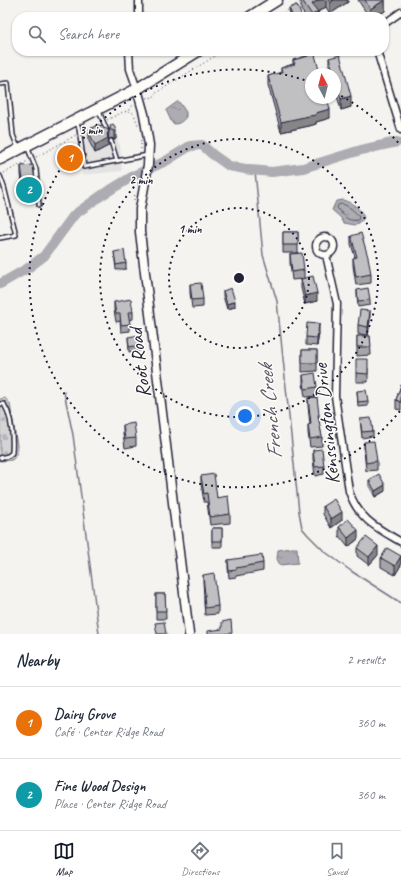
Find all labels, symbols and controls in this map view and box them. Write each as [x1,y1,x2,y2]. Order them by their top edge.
search box [12,12,389,56]
icon: search [26,23,48,45]
text: Search here [58,25,119,44]
north arrow [305,68,341,104]
text: 3 min [80,122,103,138]
pin: 1 [57,143,83,173]
text: 2 min [130,172,153,188]
pin: 2 [16,175,42,205]
text: 1 min [179,221,202,237]
centre of rings [232,271,246,285]
street label: Root Road [122,324,156,399]
water label: French Creek [252,359,288,460]
street label: Kenssington Drive [308,361,345,486]
your location [235,406,255,426]
text: Nearby [16,650,59,671]
text: 2 results [347,652,385,668]
text: Dairy Grove [54,705,115,724]
text: 1 [26,715,32,731]
text: 360 m [357,715,385,731]
text: Café · Center Ridge Road [54,724,163,740]
text: Fine Wood Design [54,777,145,796]
text: 2 [26,787,32,803]
text: 360 m [357,787,385,803]
text: Place · Center Ridge Road [54,796,166,812]
tab: Map [53,840,75,878]
tab: Directions [181,840,220,878]
tab: Saved [326,840,348,878]

